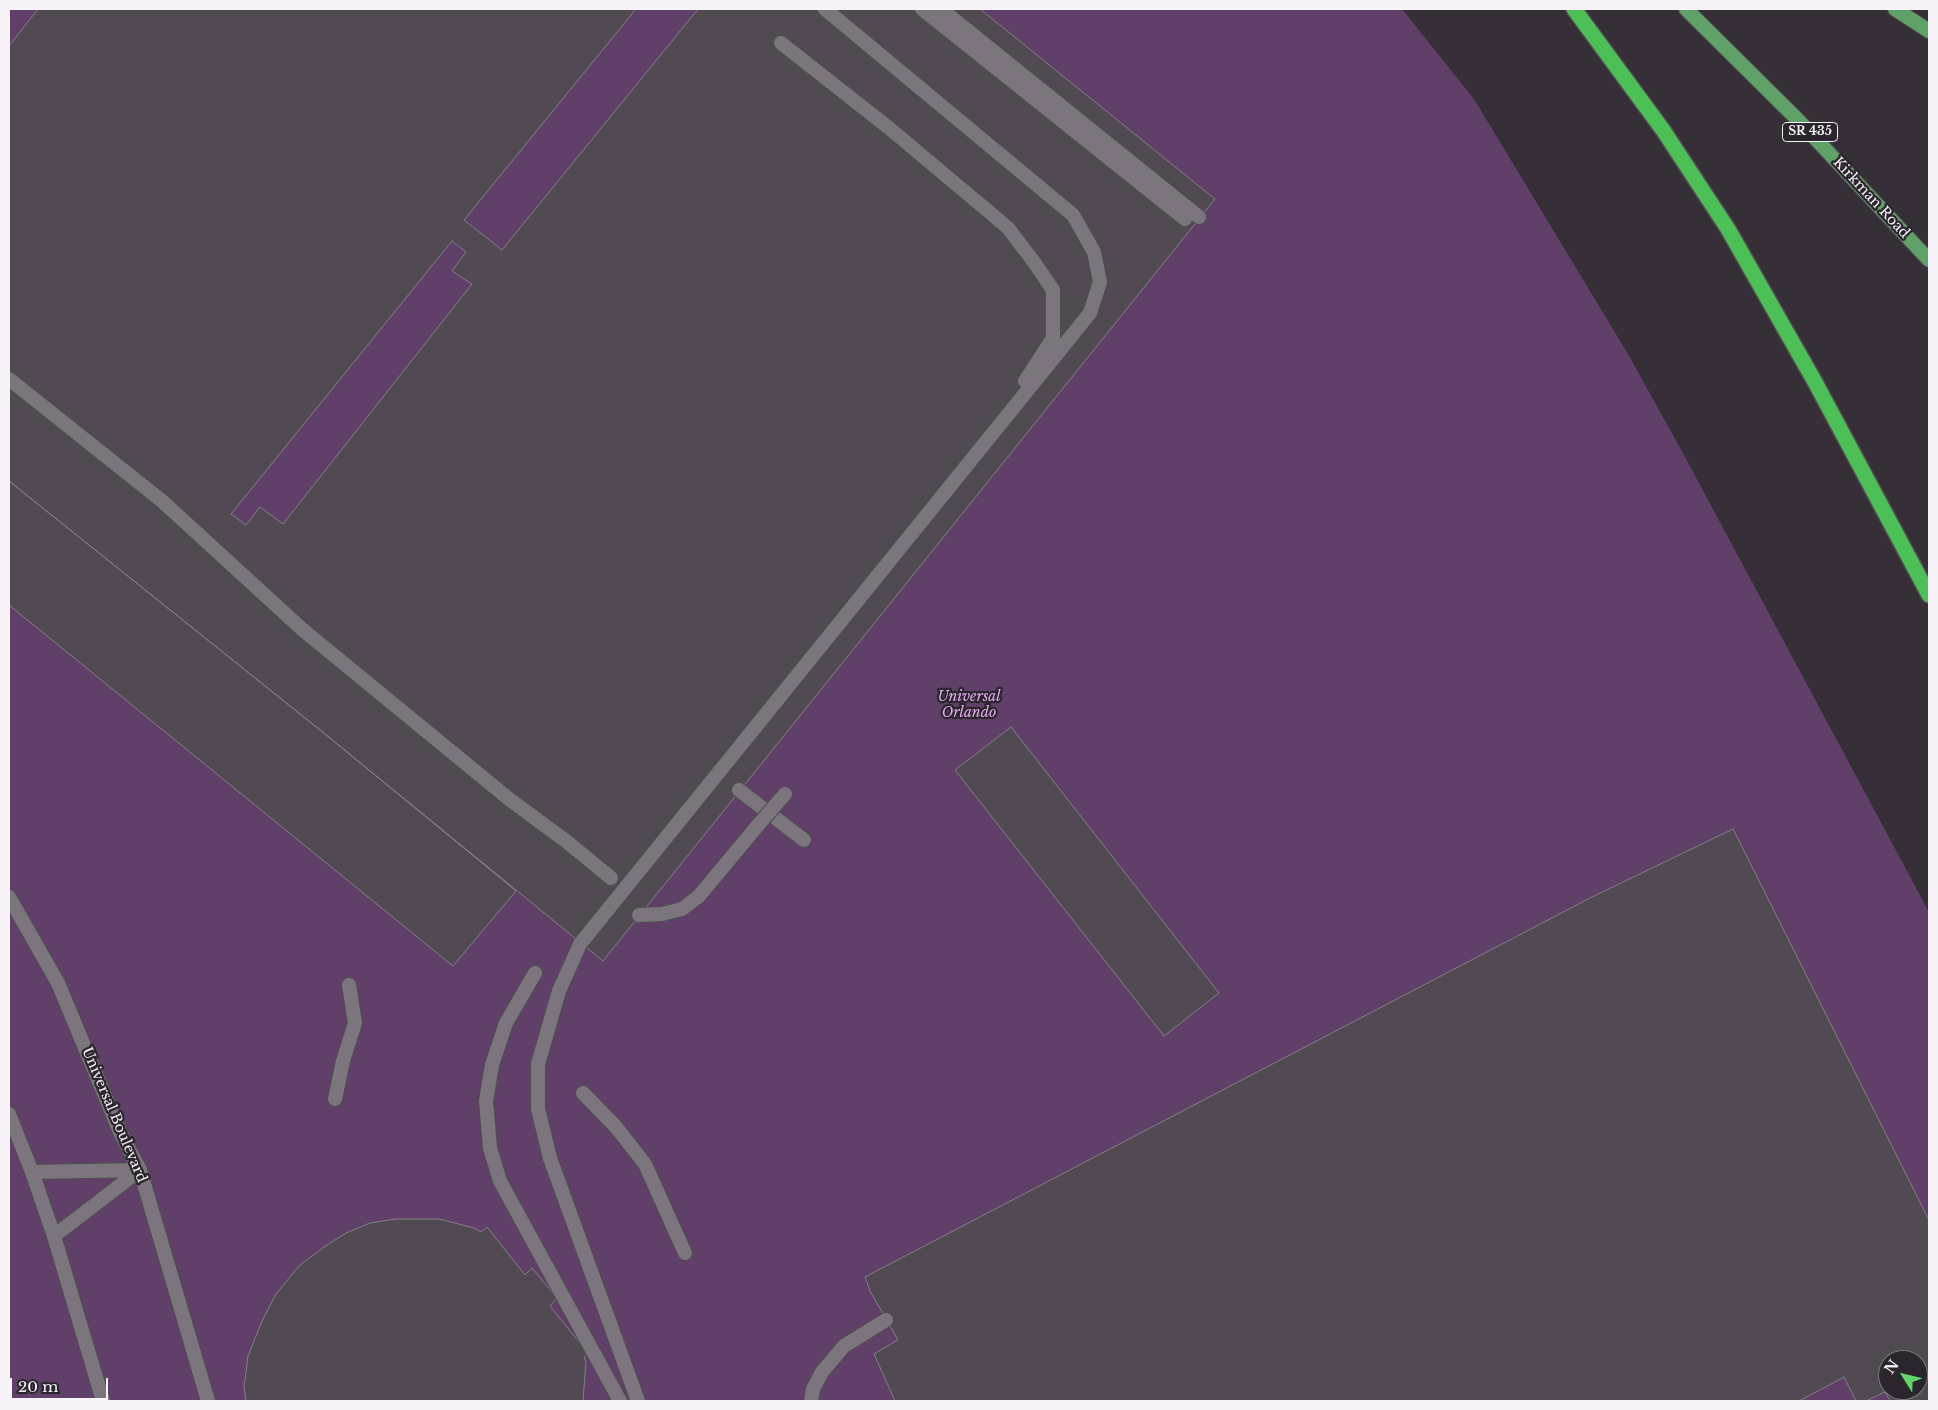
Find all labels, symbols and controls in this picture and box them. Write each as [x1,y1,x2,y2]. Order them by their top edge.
road number: SR 435 [1782,122,1838,142]
street label: Kirkman Road [1829,154,1913,242]
park label: Universal Orlando [937,689,1001,722]
street label: Universal Boulevard [78,1045,150,1185]
north arrow [1878,1350,1928,1400]
text: N [1881,1356,1903,1377]
scale bar [12,1368,110,1400]
text: 20 m [18,1377,58,1396]

